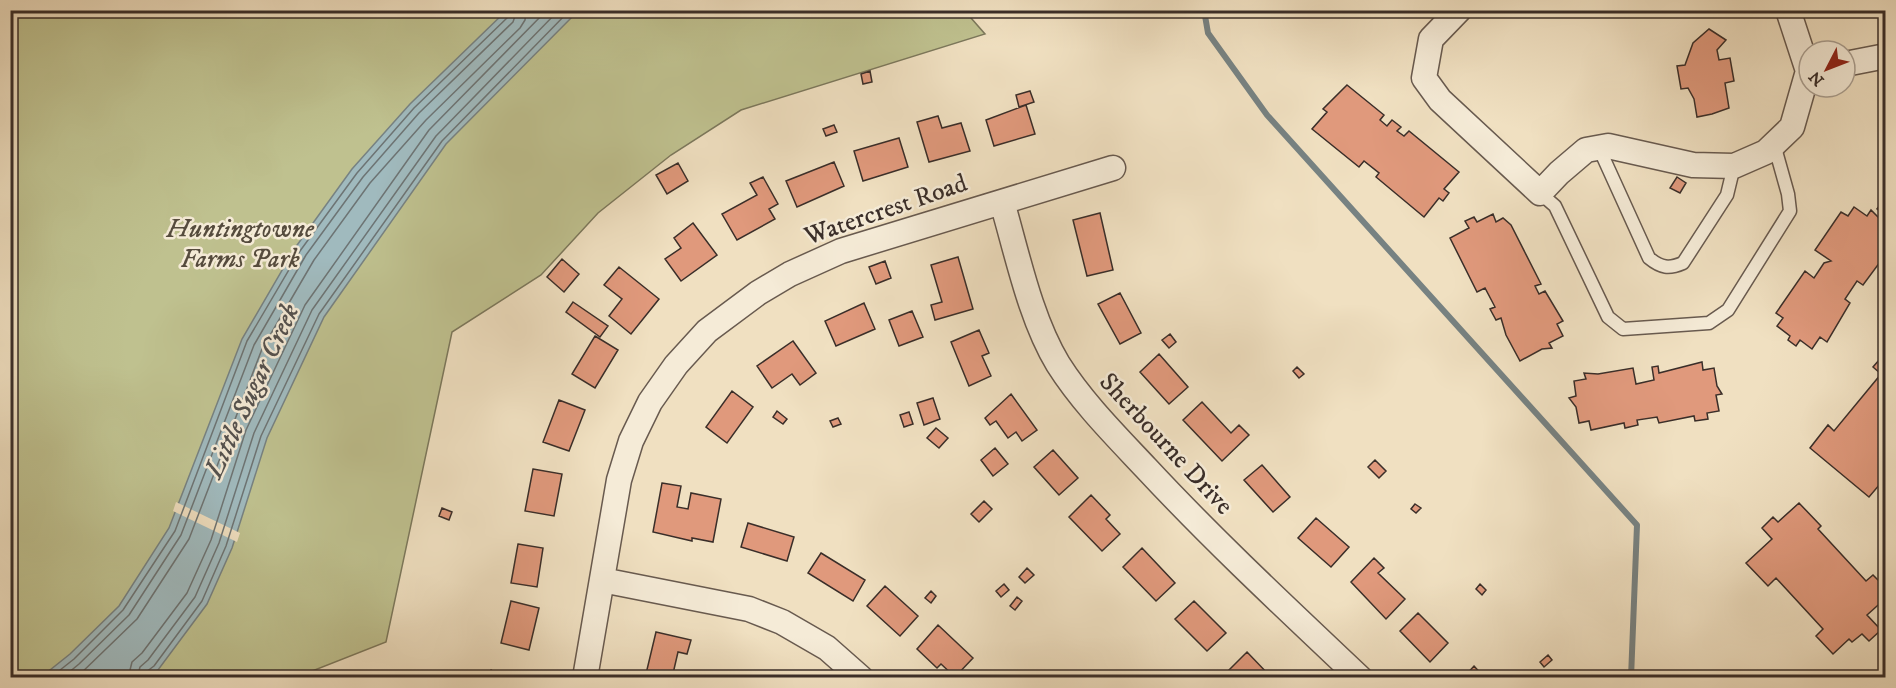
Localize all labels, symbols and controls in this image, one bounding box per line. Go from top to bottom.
north arrow [1797,39,1857,99]
text: N [1805,67,1828,90]
street label: Watercrest Road [799,167,972,254]
park label: Huntingtowne Farms Park [165,213,315,276]
water label: Little Sugar Creek [196,298,307,485]
street label: Sherbourne Drive [1092,366,1240,522]

